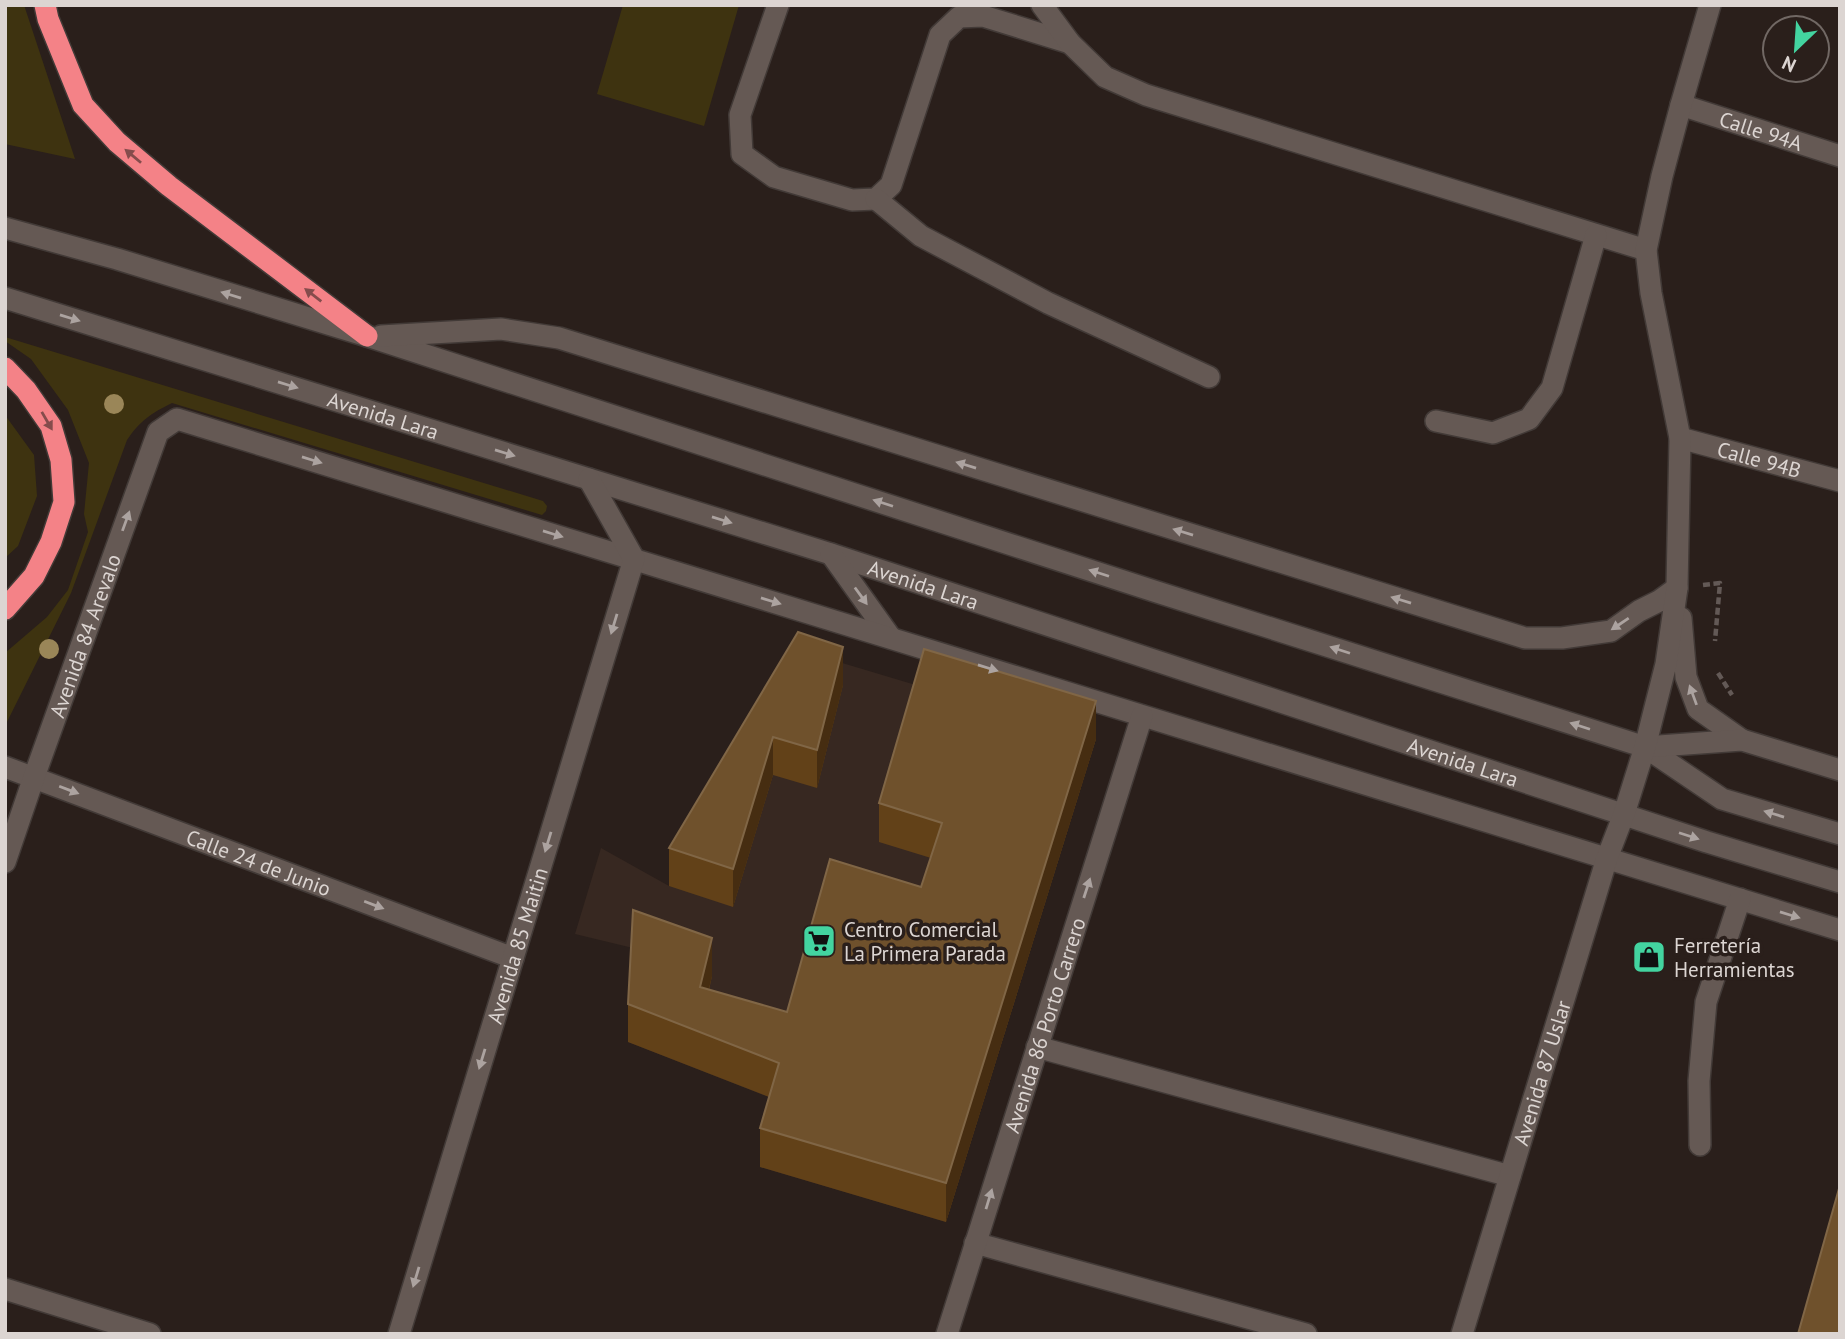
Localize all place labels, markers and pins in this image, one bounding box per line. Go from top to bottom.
place label: Centro Comercial La Primera Parada [844,916,1006,967]
supermarket icon: Centro Comercial La Primera Parada [800,922,838,960]
place label: Ferretería Herramientas [1674,932,1795,983]
shop icon: Ferretería Herramientas [1630,938,1668,976]

